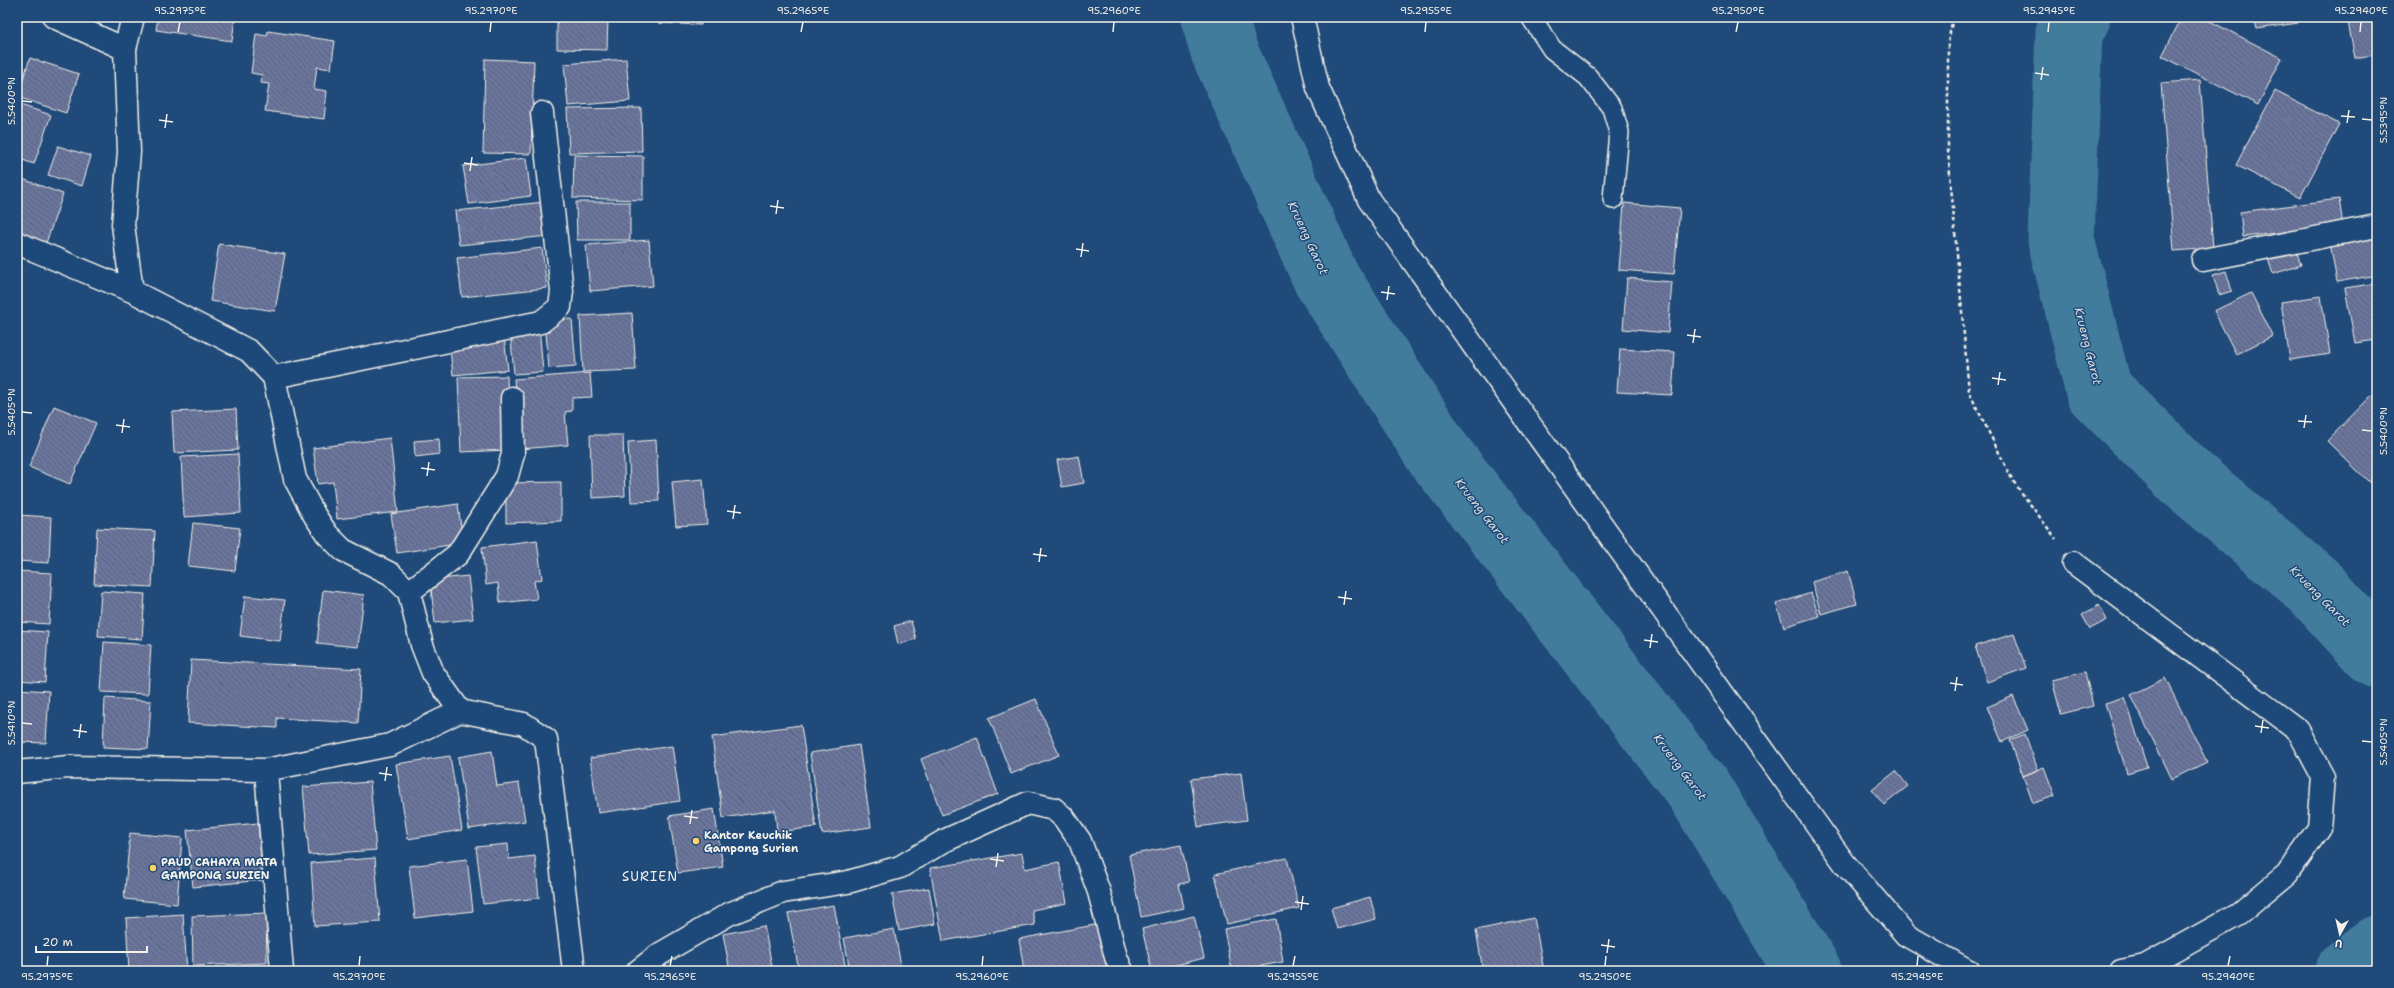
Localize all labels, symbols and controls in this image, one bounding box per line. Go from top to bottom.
text: 95.2975°E [154,4,206,17]
text: 95.2970°E [464,4,518,17]
text: 95.2965°E [777,4,829,17]
text: 95.2960°E [1087,4,1141,17]
text: 95.2955°E [1400,4,1452,17]
text: 95.2950°E [1712,4,1764,17]
text: 95.2945°E [2023,4,2075,17]
text: 95.2940°E [2334,4,2388,17]
text: 5.5400°N [5,77,18,125]
text: 5.5395°N [2377,97,2390,143]
water label: Krueng Garot [1284,199,1332,278]
water label: Krueng Garot [2071,306,2106,387]
text: 5.5405°N [5,388,18,436]
text: 5.5400°N [2377,407,2390,455]
water label: Krueng Garot [1451,475,1513,548]
water label: Krueng Garot [2286,562,2354,630]
text: 5.5410°N [5,701,18,745]
text: 5.5405°N [2377,718,2390,766]
water label: Krueng Garot [1650,730,1711,804]
place label: Kantor Keuchik Gampong Surien [704,828,799,856]
marker: Kantor Keuchik Gampong Surien [691,836,701,846]
place label: PAUD CAHAYA MATA GAMPONG SURIEN [161,855,278,883]
marker: PAUD CAHAYA MATA GAMPONG SURIEN [148,863,158,873]
district label: SURIEN [622,868,678,885]
north arrow [2320,914,2360,954]
scale bar [36,928,147,954]
text: 20 m [42,934,73,950]
text: U [2334,935,2343,951]
text: 95.2975°E [21,970,73,983]
text: 95.2970°E [332,970,386,983]
text: 95.2965°E [644,970,696,983]
text: 95.2960°E [955,970,1009,983]
text: 95.2955°E [1267,970,1319,983]
text: 95.2950°E [1579,970,1631,983]
text: 95.2945°E [1891,970,1943,983]
text: 95.2940°E [2201,970,2255,983]

